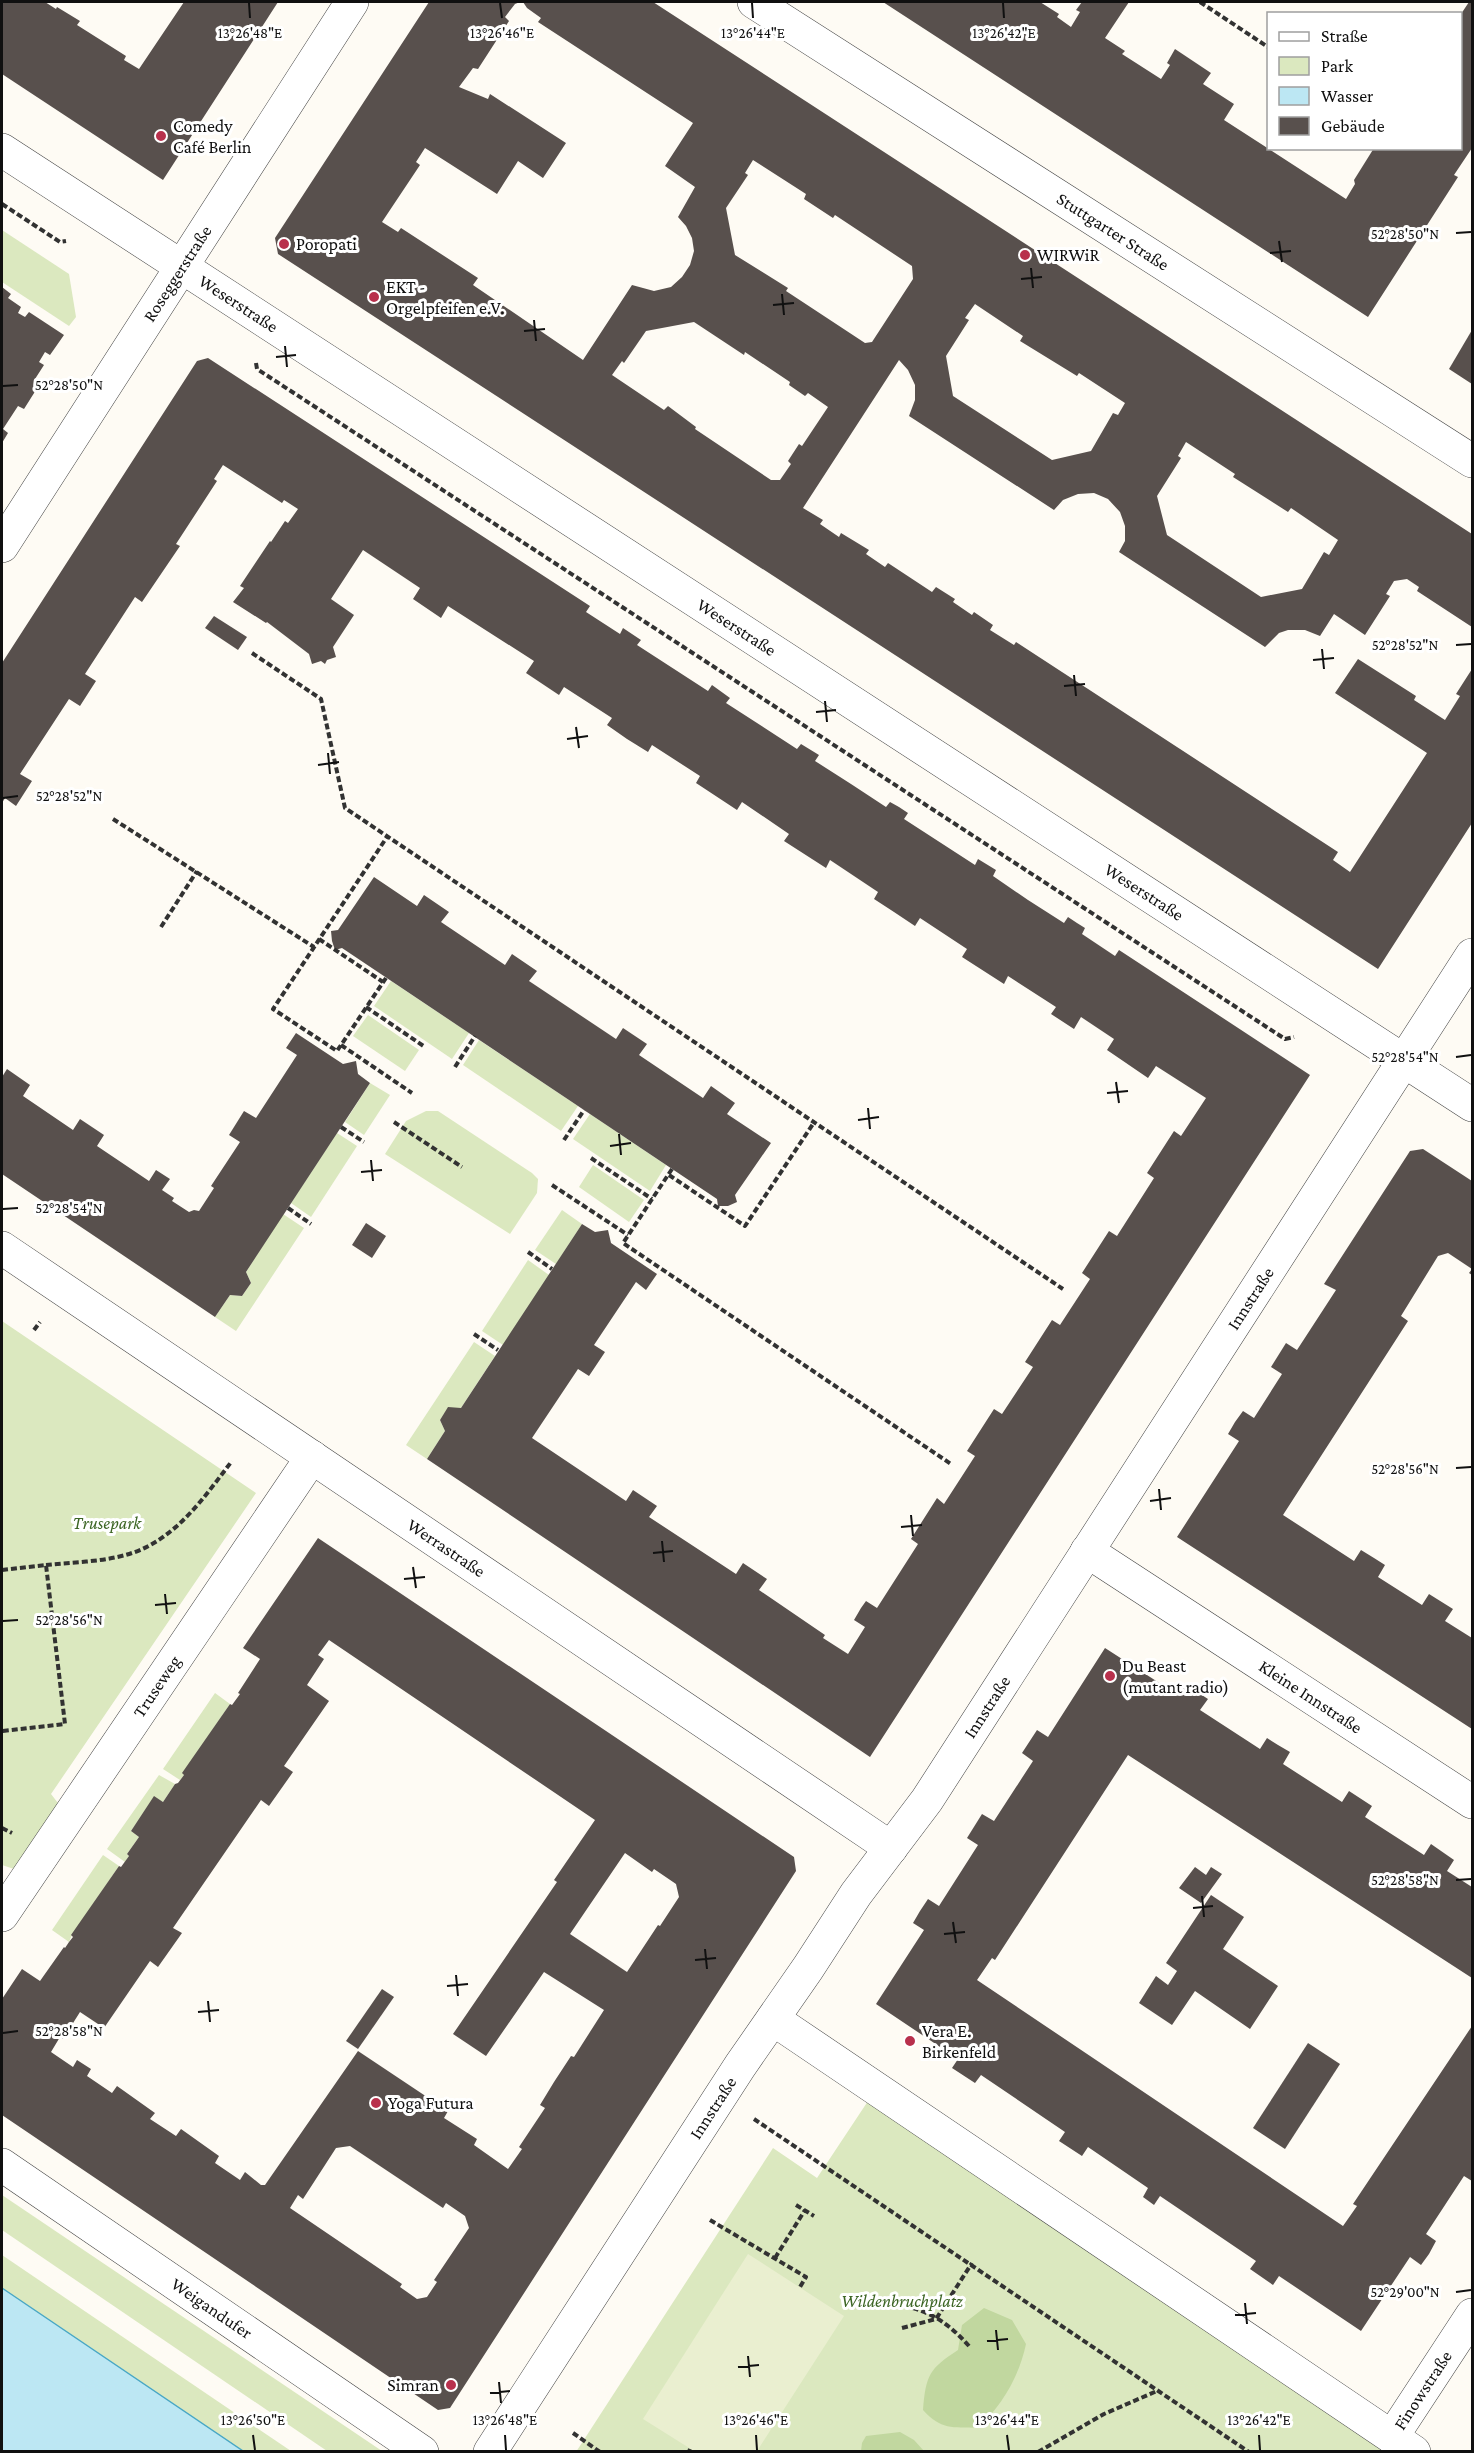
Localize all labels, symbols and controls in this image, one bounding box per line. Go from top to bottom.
legend [1267,12,1462,150]
text: 13°26'48"E [218,25,282,41]
text: 13°26'46"E [470,25,534,41]
text: 13°26'44"E [721,25,785,41]
text: 13°26'42"E [972,25,1036,41]
text: Straße [1321,26,1368,46]
text: Park [1321,56,1353,76]
text: Wasser [1321,86,1374,106]
place label: Comedy Café Berlin [173,116,252,157]
text: Gebäude [1321,116,1385,136]
marker: Comedy Café Berlin [154,129,168,143]
street label: Stuttgarter Straße [1053,188,1173,275]
street label: Roseggerstraße [139,222,216,325]
text: 52°28'50"N [1371,226,1439,242]
place label: Poropati [296,234,357,254]
marker: Poropati [277,237,291,251]
place label: WIRWiR [1037,245,1101,265]
marker: WIRWiR [1018,248,1032,262]
street label: Weserstraße [195,271,282,337]
place label: EKT - Orgelpfeifen e.V. [386,277,504,318]
marker: EKT - Orgelpfeifen e.V. [367,290,381,304]
text: 52°28'50"N [35,377,103,393]
street label: Weserstraße [693,594,780,660]
text: 52°28'52"N [1372,637,1438,653]
text: 52°28'52"N [36,788,102,804]
street label: Weserstraße [1101,859,1188,925]
text: 52°28'54"N [1371,1049,1439,1065]
text: 52°28'54"N [35,1200,103,1216]
street label: Innstraße [1223,1263,1278,1333]
text: 52°28'56"N [1371,1461,1439,1477]
park label: Trusepark [73,1513,142,1533]
street label: Werrastraße [403,1514,489,1581]
text: 52°28'56"N [35,1612,103,1628]
street label: Truseweg [129,1651,185,1721]
place label: Du Beast (mutant radio) [1122,1656,1229,1698]
street label: Kleine Innstraße [1255,1656,1366,1738]
marker: Du Beast (mutant radio) [1103,1669,1117,1683]
street label: Innstraße [960,1672,1015,1742]
text: 52°28'58"N [1371,1872,1439,1888]
place label: Vera E. Birkenfeld [922,2021,997,2062]
text: 52°28'58"N [35,2023,103,2039]
marker: Vera E. Birkenfeld [903,2034,917,2048]
street label: Innstraße [685,2073,740,2143]
place label: Yoga Futura [388,2093,474,2113]
marker: Yoga Futura [369,2096,383,2110]
street label: Weigandufer [167,2274,257,2343]
text: 52°29'00"N [1370,2284,1440,2300]
park label: Wildenbruchplatz [841,2291,963,2311]
street label: Finowstraße [1390,2347,1456,2434]
place label: Simran [387,2375,439,2395]
marker: Simran [444,2378,458,2392]
text: 13°26'50"E [221,2412,285,2428]
text: 13°26'48"E [473,2412,537,2428]
text: 13°26'46"E [724,2412,788,2428]
text: 13°26'44"E [975,2412,1039,2428]
text: 13°26'42"E [1227,2412,1291,2428]

